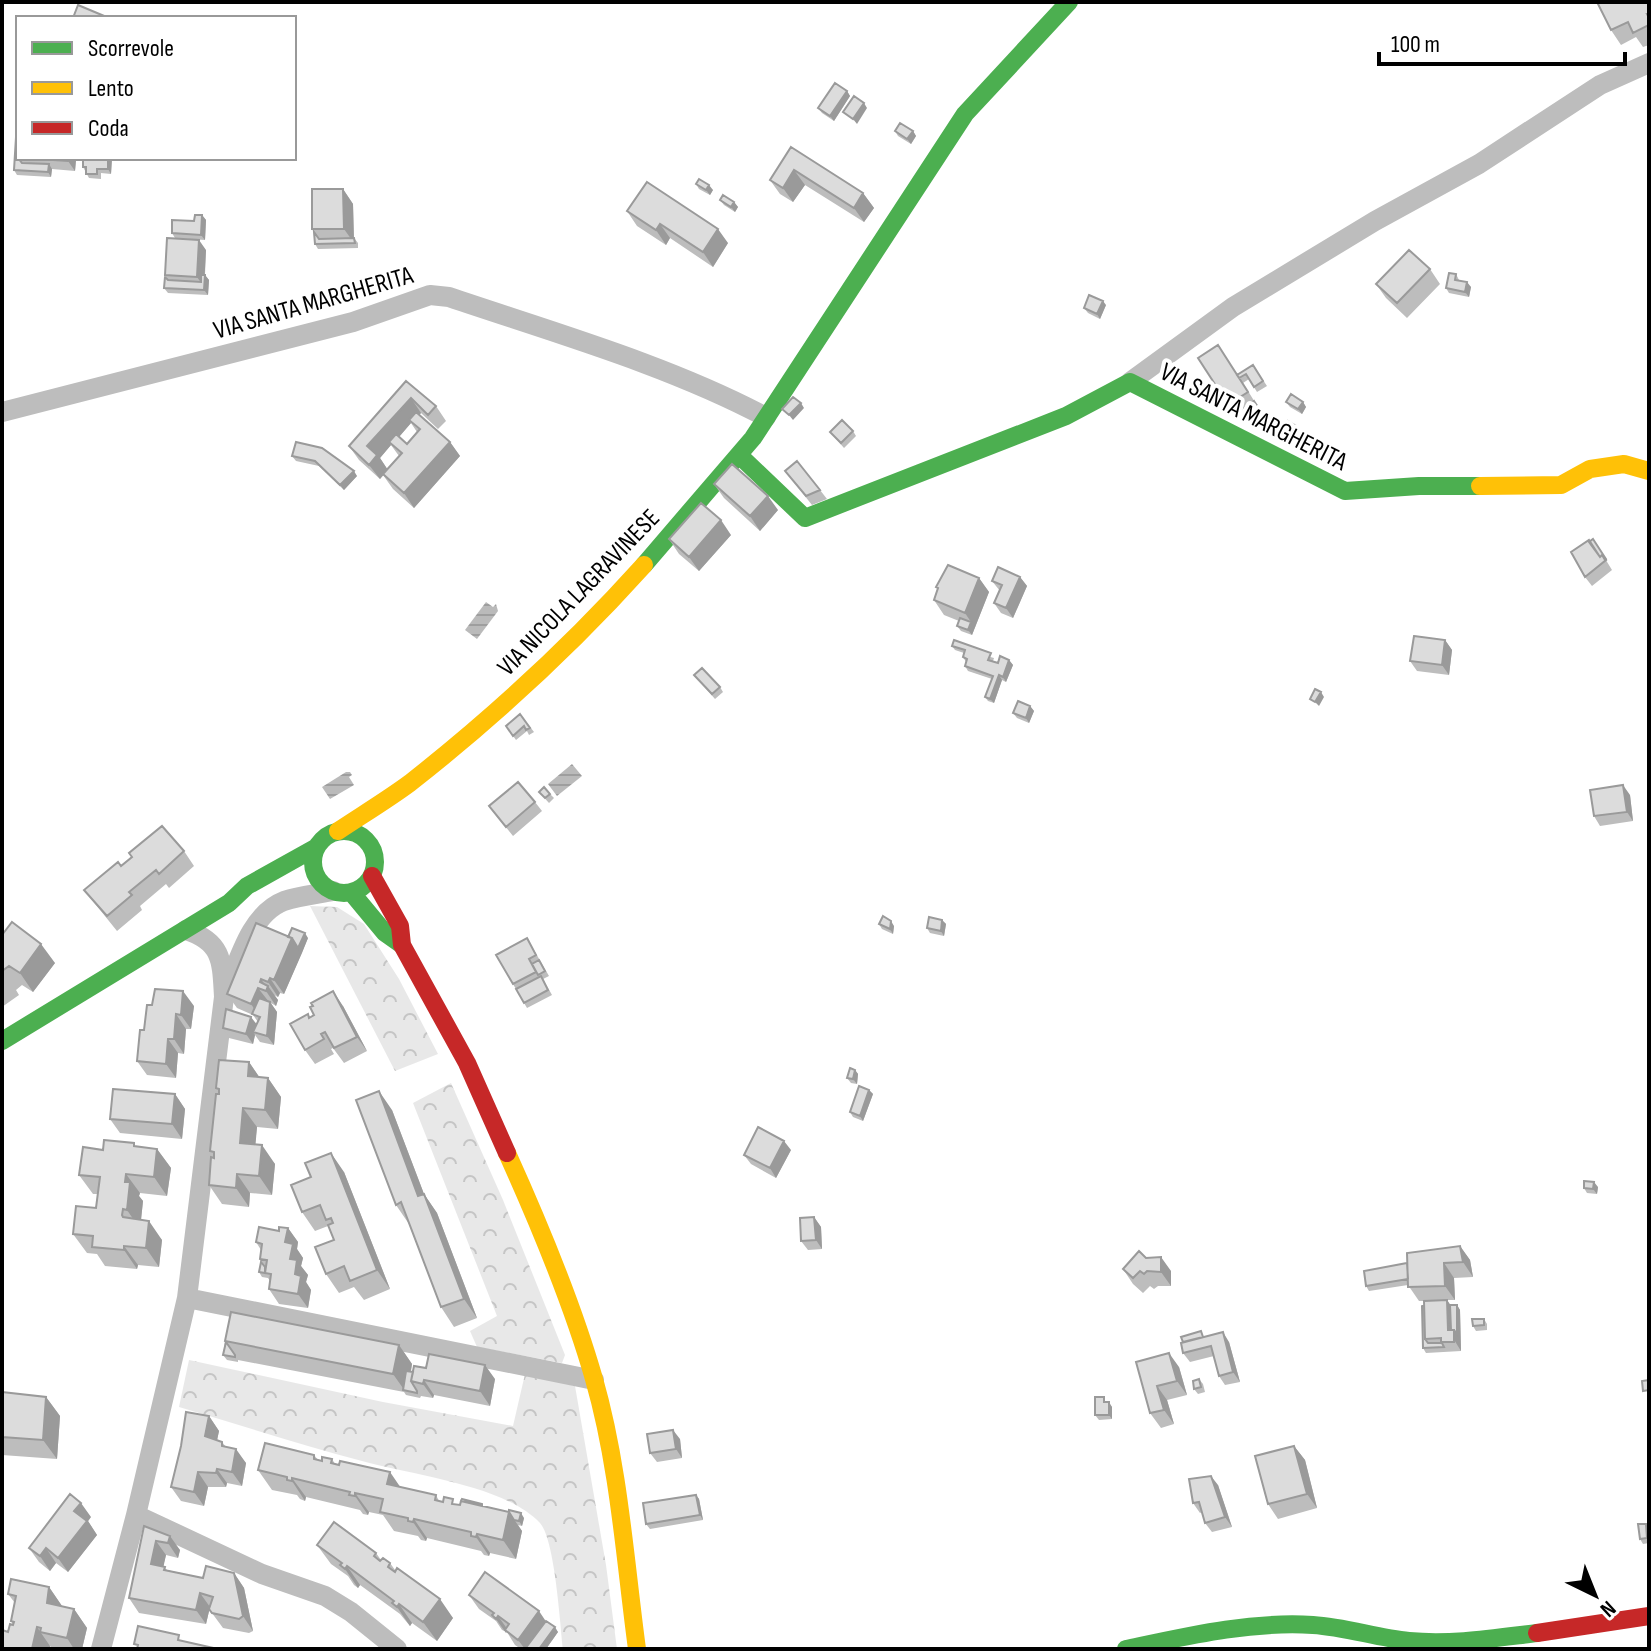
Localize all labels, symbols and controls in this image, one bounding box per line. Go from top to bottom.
legend [16,16,296,160]
scale bar [1379,16,1625,66]
text: 100 m [1391,30,1440,59]
text: Scorrevole [88,34,174,63]
text: Lento [88,74,134,103]
text: Coda [88,114,129,143]
street label: VIA SANTA MARGHERITA [210,260,417,347]
street label: VIA SANTA MARGHERITA [1155,357,1353,478]
street label: VIA NICOLA LAGRAVINESE [492,503,667,683]
north arrow [1555,1555,1635,1635]
text: N [1594,1595,1621,1622]

